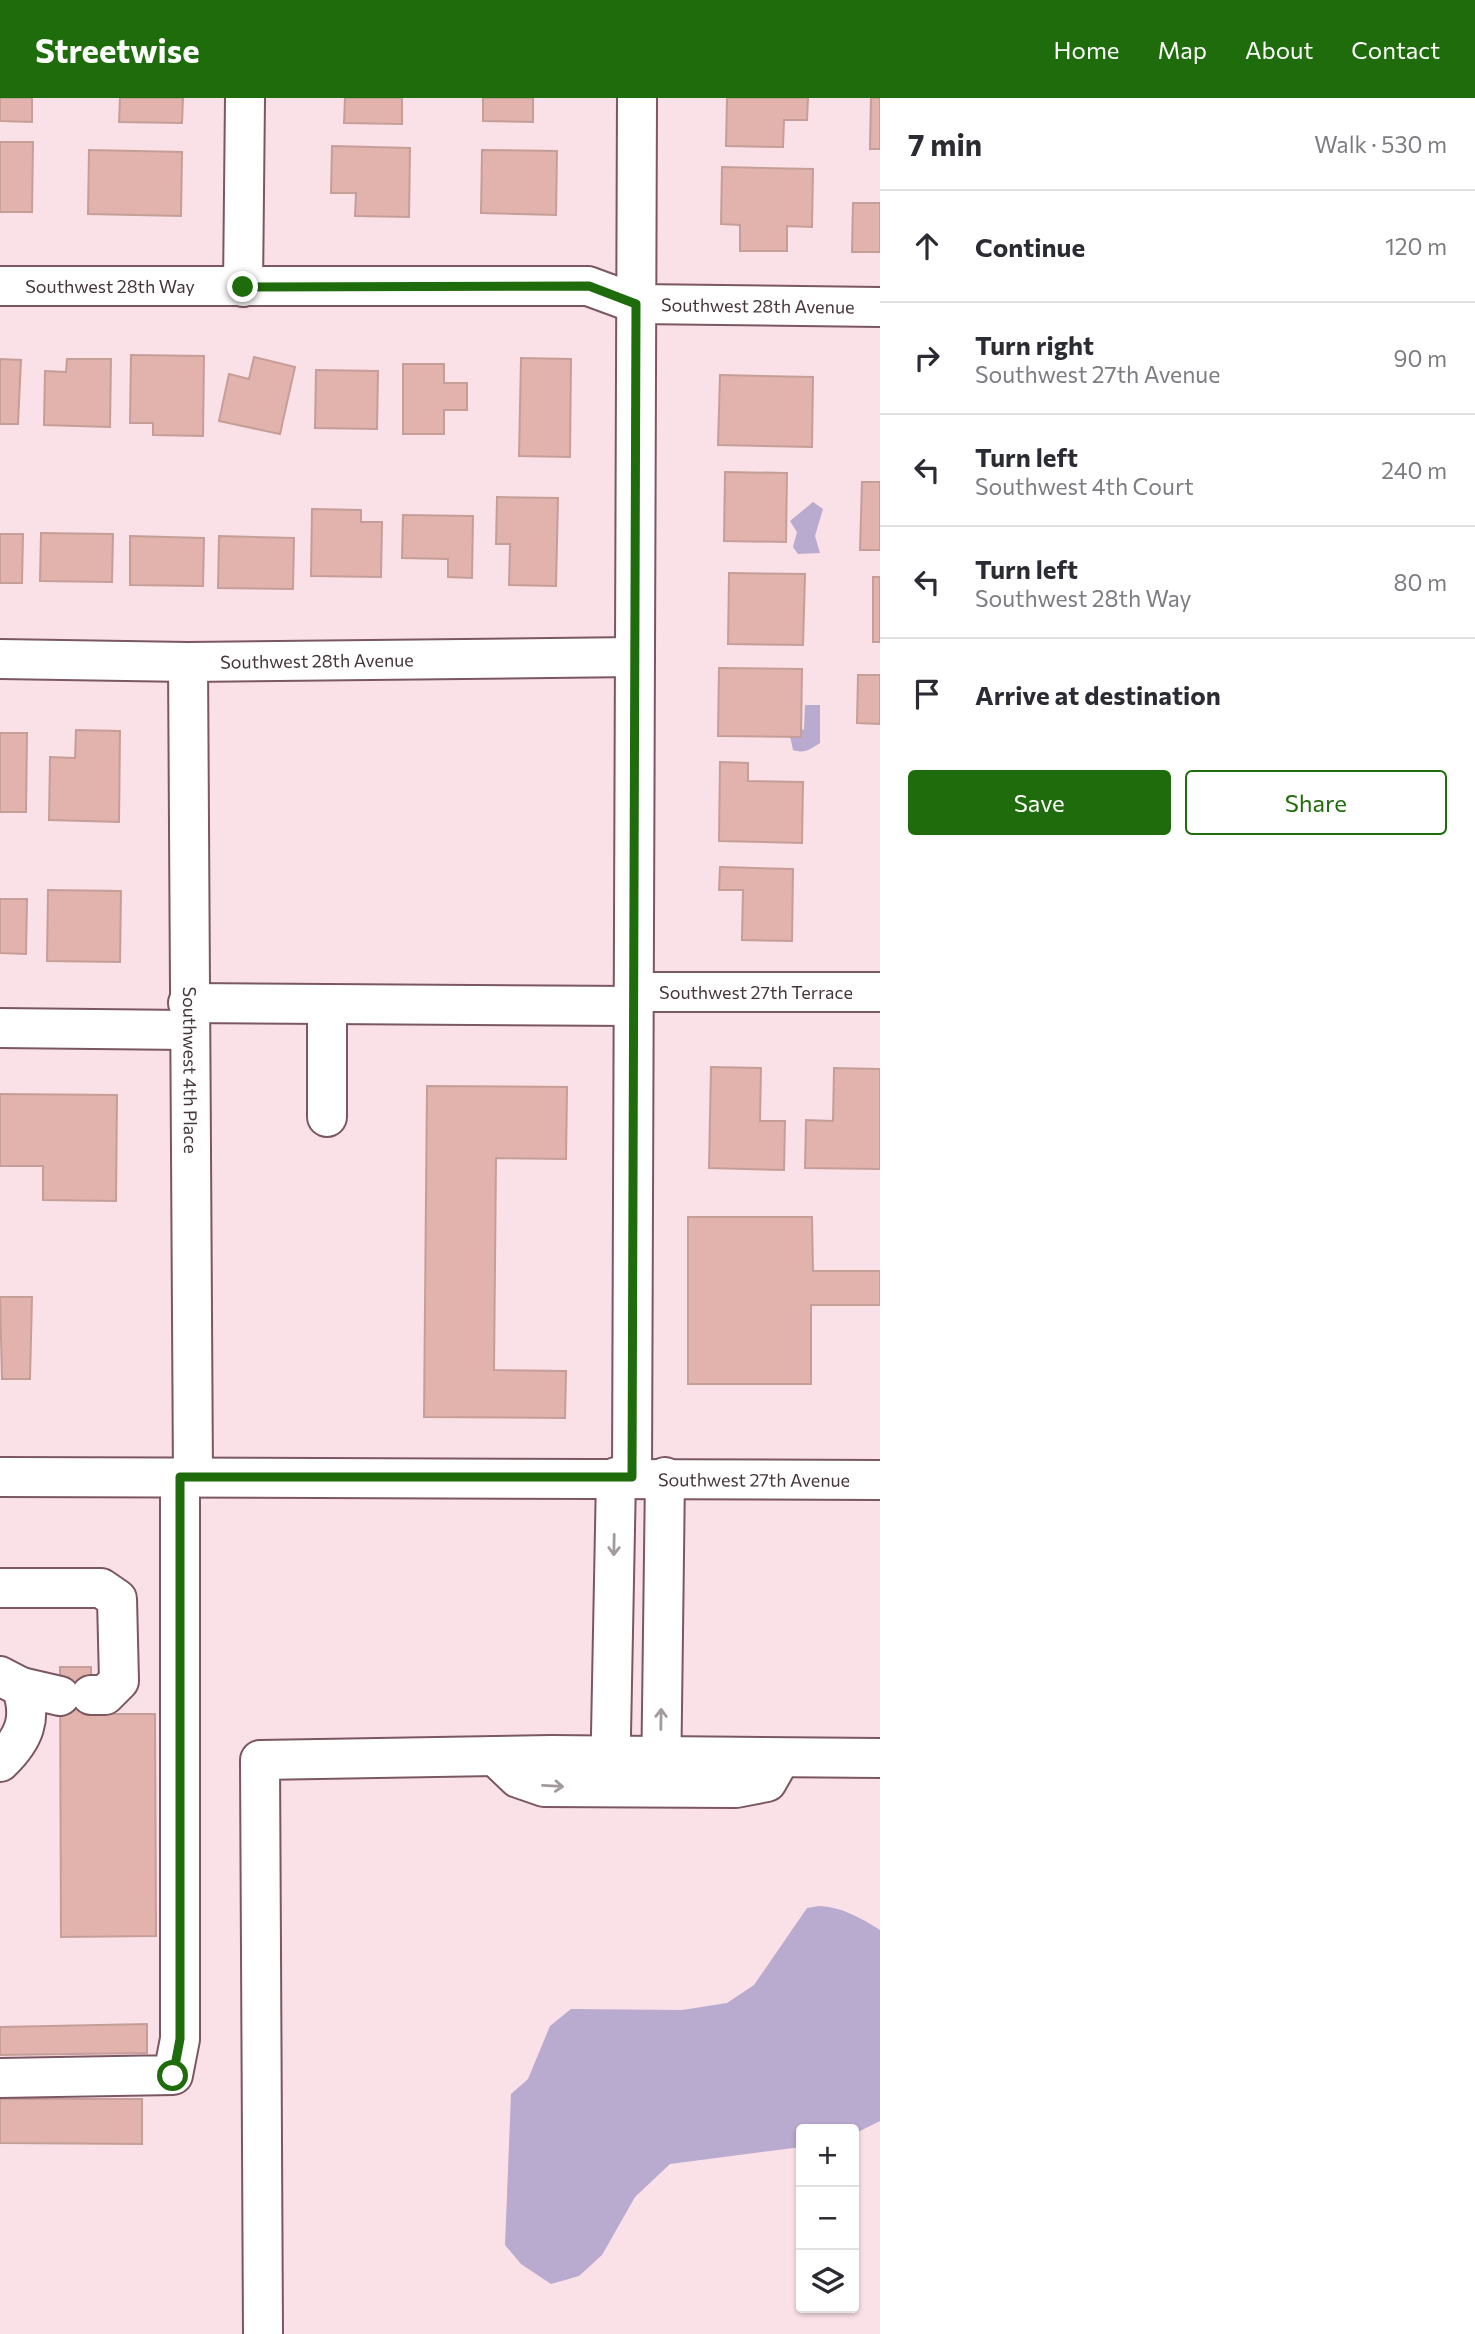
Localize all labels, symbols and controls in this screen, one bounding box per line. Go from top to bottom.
text: Streetwise [35,29,200,70]
text: Home [1054,35,1120,64]
text: Map [1158,35,1207,64]
text: About [1245,35,1313,64]
text: Contact [1351,35,1440,64]
text: 7 min [908,125,982,162]
text: Walk · 530 m [1314,130,1447,158]
icon: ahead [908,227,946,265]
text: Continue [975,231,1085,262]
text: 120 m [1385,232,1447,260]
route end [227,271,258,302]
street label: Southwest 28th Way [25,275,195,297]
street label: Southwest 28th Avenue [661,293,855,318]
text: Turn right [975,329,1094,360]
icon: right [908,339,946,377]
text: 90 m [1394,344,1447,372]
text: Southwest 27th Avenue [975,360,1220,388]
text: Turn left [975,441,1078,472]
icon: left [908,451,946,489]
text: 240 m [1381,456,1447,484]
text: Southwest 4th Court [975,472,1194,500]
text: Turn left [975,553,1078,584]
icon: left [908,563,946,601]
text: 80 m [1394,568,1447,596]
text: Southwest 28th Way [975,584,1191,612]
street label: Southwest 28th Avenue [220,648,414,673]
icon: arrive [908,675,946,713]
text: Arrive at destination [975,679,1221,710]
button: Save [908,770,1171,835]
button: Share [1185,770,1447,835]
street label: Southwest 27th Terrace [659,981,853,1003]
street label: Southwest 4th Place [179,986,202,1154]
street label: Southwest 27th Avenue [658,1468,850,1491]
one-way arrow [608,1533,621,1556]
one-way arrow [654,1708,668,1731]
one-way arrow [541,1780,564,1793]
route start [157,2060,188,2091]
map controls [796,2124,859,2313]
button: + [796,2124,859,2187]
button: − [796,2187,859,2250]
button: layers [796,2250,859,2313]

